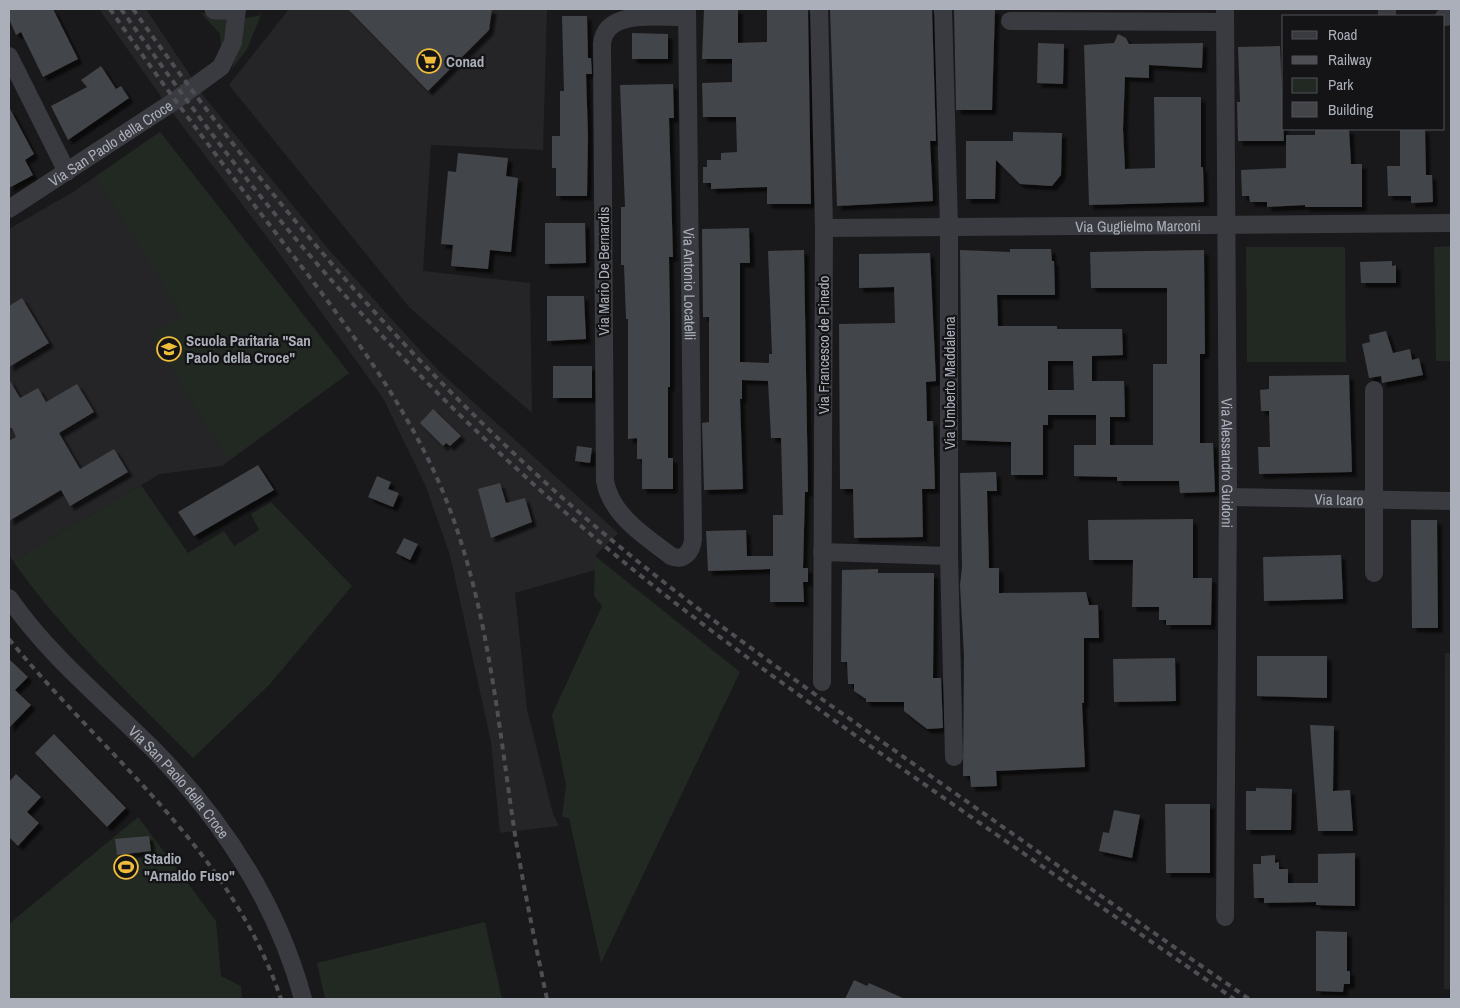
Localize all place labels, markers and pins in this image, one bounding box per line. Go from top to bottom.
supermarket icon: Conad [416,48,442,74]
place label: Conad [446,51,484,72]
place label: Scuola Paritaria "San Paolo della Croce" [186,330,311,368]
school or university icon: Scuola Paritaria "San Paolo della Croce" [156,336,182,362]
place label: Stadio "Arnaldo Fuso" [144,848,235,886]
sports icon: Stadio "Arnaldo Fuso" [113,854,139,880]

